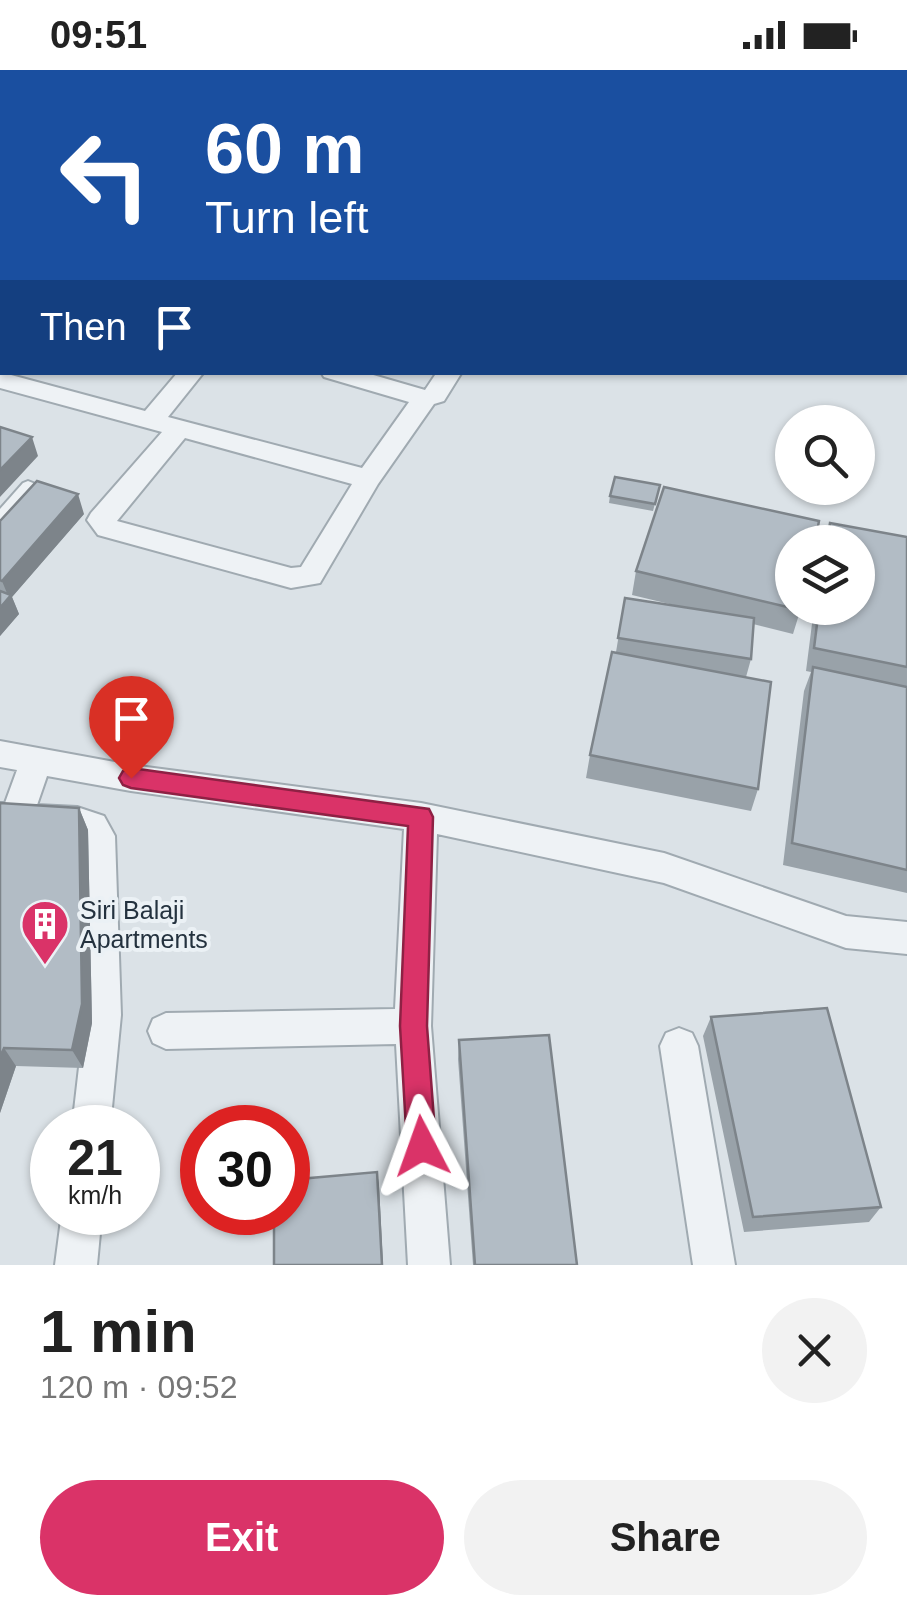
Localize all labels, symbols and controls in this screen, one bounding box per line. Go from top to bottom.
text: 09:51 [50,14,147,56]
icon: left [40,110,170,240]
text: 60 m [205,110,365,188]
text: Turn left [205,192,368,243]
icon: arrive [147,300,202,355]
text: Then [40,306,127,348]
map controls [775,405,875,625]
button: search [775,405,875,505]
button: layers [775,525,875,625]
pin [89,676,174,779]
icon: arrive [104,691,159,746]
place label: Siri Balaji Apartments [80,896,208,953]
building icon: Siri Balaji Apartments [19,898,71,966]
position arrow [370,1094,474,1198]
speed limit sign: 30 [180,1105,310,1235]
text: 21 [67,1130,123,1186]
text: km/h [68,1181,122,1209]
text: 1 min [40,1298,197,1365]
button: close [762,1298,867,1403]
text: 120 m · 09:52 [40,1369,237,1405]
button: Exit [40,1480,444,1595]
button: Share [464,1480,867,1595]

